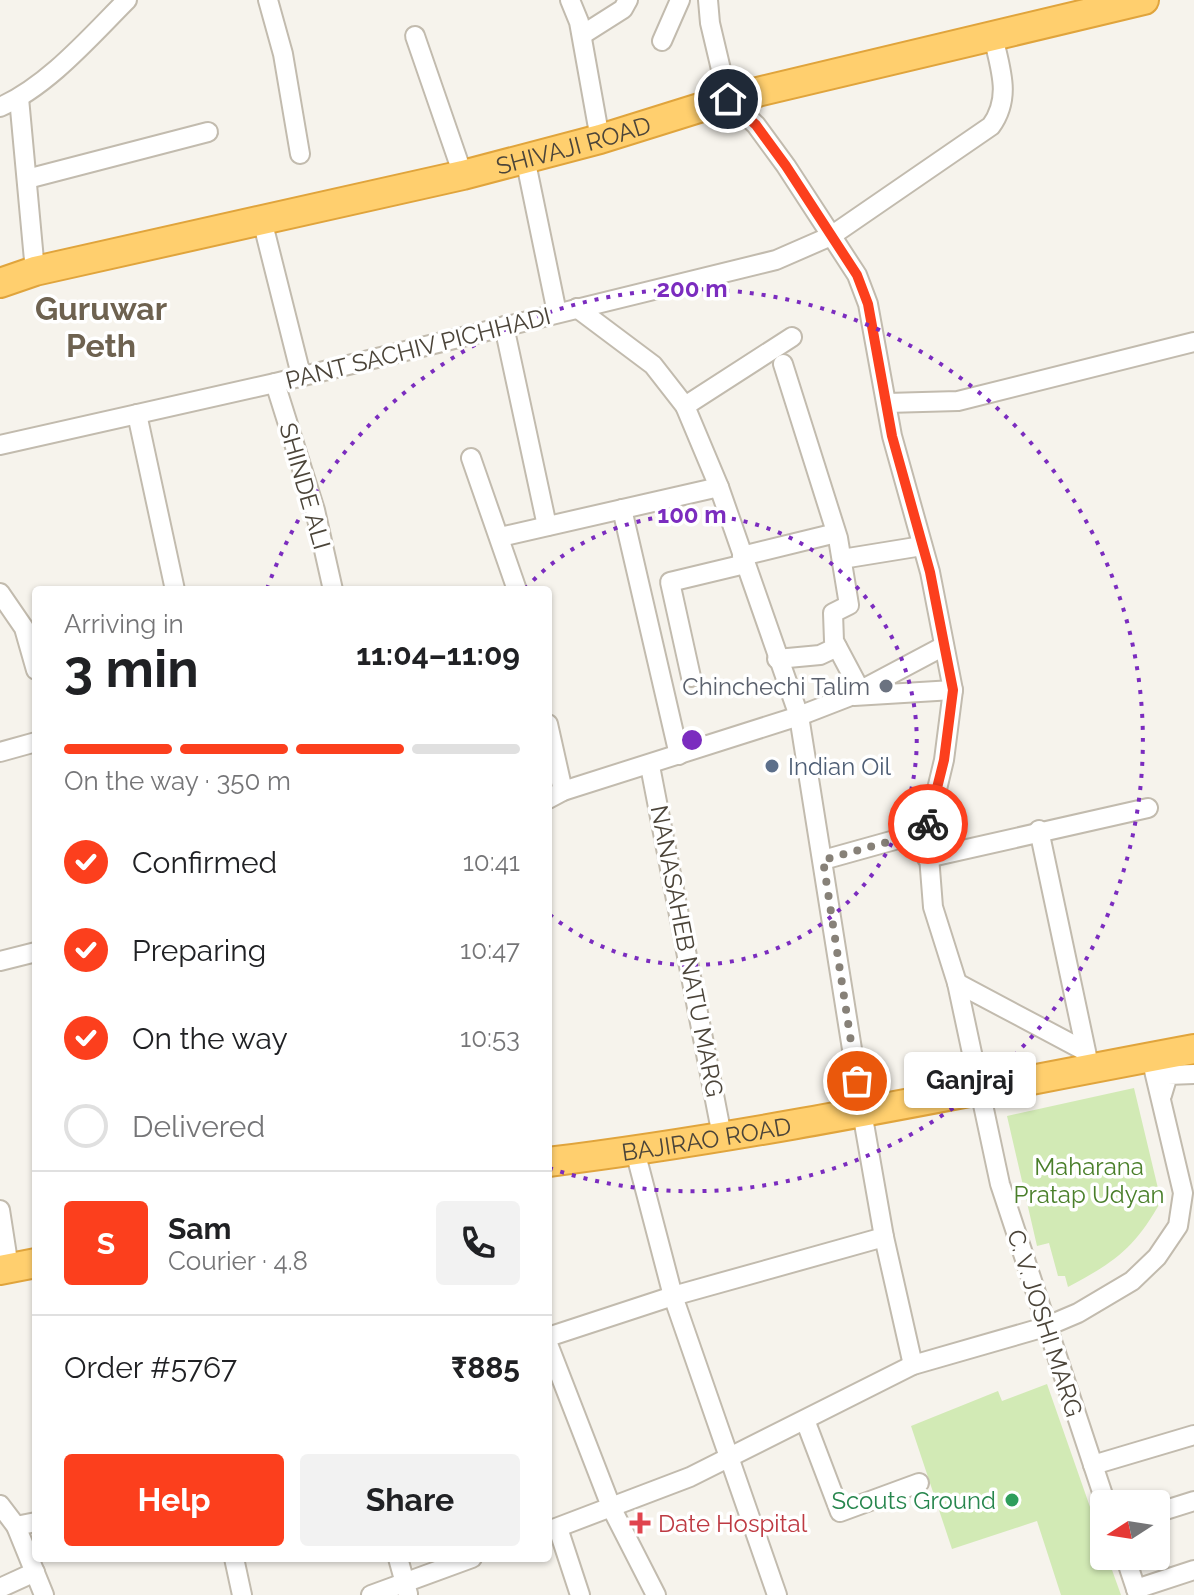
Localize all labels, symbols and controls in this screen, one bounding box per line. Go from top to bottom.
pin [694,65,762,133]
icon: home [706,77,750,121]
street label: SHIVAJI ROAD [493,110,654,180]
text: 200 m [656,274,728,303]
district label: Guruwar Peth [35,290,167,364]
street label: PANT SACHIV PICHHADI [282,301,554,395]
street label: SHINDE ALI [273,419,337,553]
text: 100 m [657,500,727,529]
text: Arriving in [64,609,184,639]
text: 11:04–11:09 [356,637,520,672]
text: 3 min [64,638,199,699]
place label: Chinchechi Talim [682,672,870,701]
marker: Chinchechi Talim [877,677,895,695]
centre of rings [678,726,706,754]
place label: Indian Oil [788,752,892,781]
marker: Indian Oil [763,757,781,775]
text: On the way · 350 m [64,766,291,796]
courier [888,784,968,864]
icon: bike [906,802,950,846]
street label: NANASAHEB NATU MARG [644,803,730,1099]
icon: check [64,840,108,884]
text: Confirmed [132,845,277,880]
text: 10:41 [463,847,520,877]
icon: check [64,928,108,972]
text: Preparing [132,933,266,968]
text: 10:47 [460,935,520,965]
icon: check [64,1016,108,1060]
text: On the way [132,1021,288,1056]
text: 10:53 [460,1023,520,1053]
pin [823,1047,891,1115]
callout: Ganjraj [905,1053,1037,1109]
icon: bag [835,1059,879,1103]
text: Ganjraj [926,1065,1014,1095]
text: Delivered [132,1109,265,1144]
street label: BAJIRAO ROAD [620,1111,793,1166]
park label: Maharana Pratap Udyan [1014,1152,1164,1209]
button: phone [436,1201,520,1285]
text: Sam [168,1211,231,1246]
text: S [97,1226,115,1261]
street label: C. V. JOSHI MARG [1001,1226,1089,1420]
text: Courier · 4.8 [168,1246,308,1276]
text: Order #5767 [64,1350,237,1385]
text: ₹885 [451,1350,520,1385]
button: Help [64,1454,284,1546]
button: Share [300,1454,520,1546]
place label: Scouts Ground [831,1486,996,1515]
north arrow [1090,1490,1170,1570]
map controls [1090,1490,1170,1570]
marker: Scouts Ground [1003,1491,1021,1509]
place label: Date Hospital [658,1509,808,1538]
marker: Date Hospital [629,1512,651,1534]

